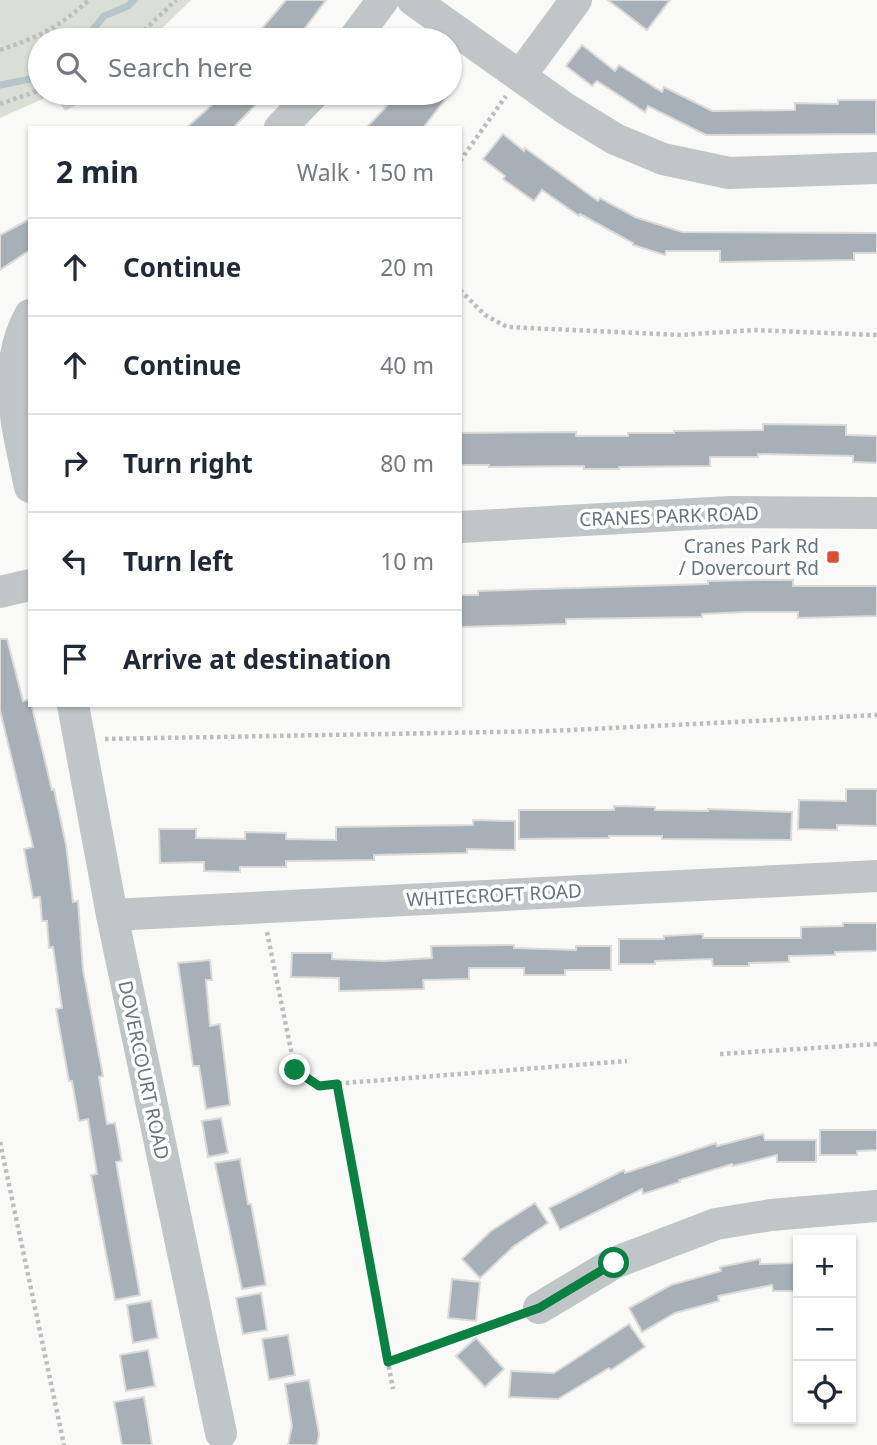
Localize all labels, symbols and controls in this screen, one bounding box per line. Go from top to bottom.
search box [28,28,462,105]
icon: search [52,48,90,86]
text: Search here [108,49,253,85]
text: 2 min [56,151,139,192]
text: Walk · 150 m [297,156,434,188]
icon: ahead [56,248,94,286]
text: Continue [123,249,241,285]
text: 20 m [380,251,434,283]
icon: ahead [56,346,94,384]
text: Continue [123,347,241,383]
text: 40 m [380,349,434,381]
icon: right [56,444,94,482]
text: Turn right [123,445,253,481]
text: 80 m [380,447,434,479]
street label: CRANES PARK ROAD [579,500,759,532]
place label: Cranes Park Rd / Dovercourt Rd [679,533,819,581]
icon: left [56,542,94,580]
text: Turn left [123,543,234,579]
text: 10 m [380,545,434,577]
marker: Cranes Park Rd / Dovercourt Rd [825,549,841,565]
icon: arrive [56,640,94,678]
text: Arrive at destination [123,641,392,677]
street label: WHITECROFT ROAD [406,877,582,913]
street label: DOVERCOURT ROAD [112,978,176,1162]
route end [279,1054,310,1085]
map controls [793,1235,856,1424]
button: + [793,1235,856,1298]
route start [598,1247,629,1278]
button: − [793,1298,856,1361]
button: locate [793,1361,856,1424]

